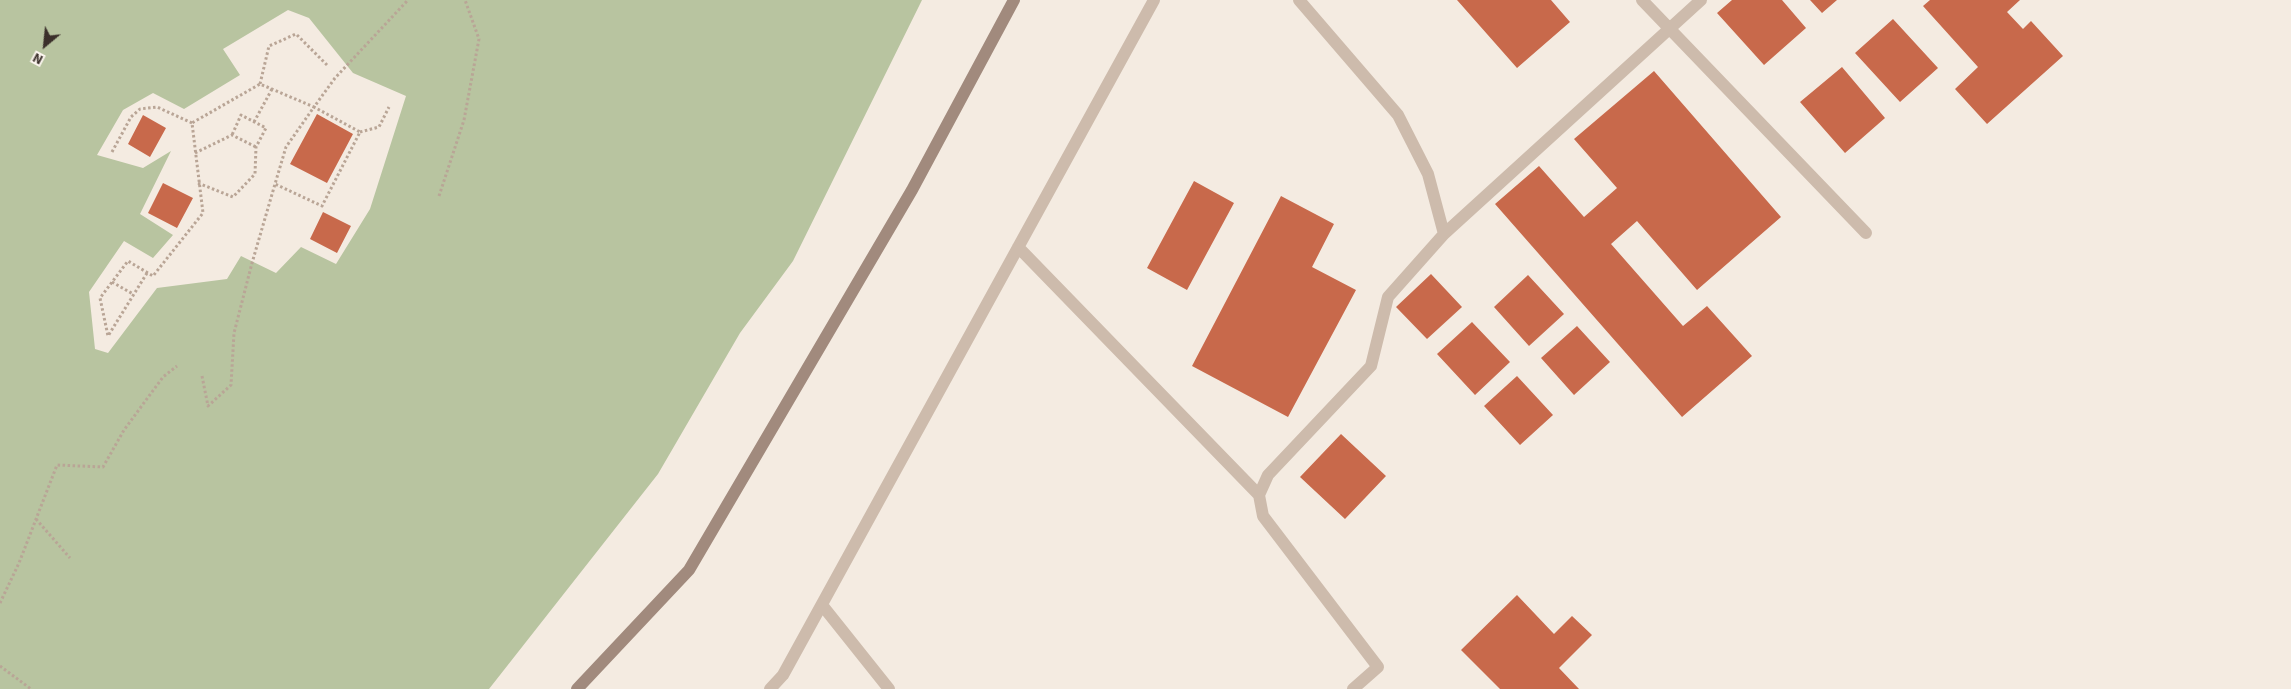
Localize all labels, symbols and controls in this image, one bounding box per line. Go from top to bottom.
north arrow [20,20,70,70]
text: N [29,47,47,69]

